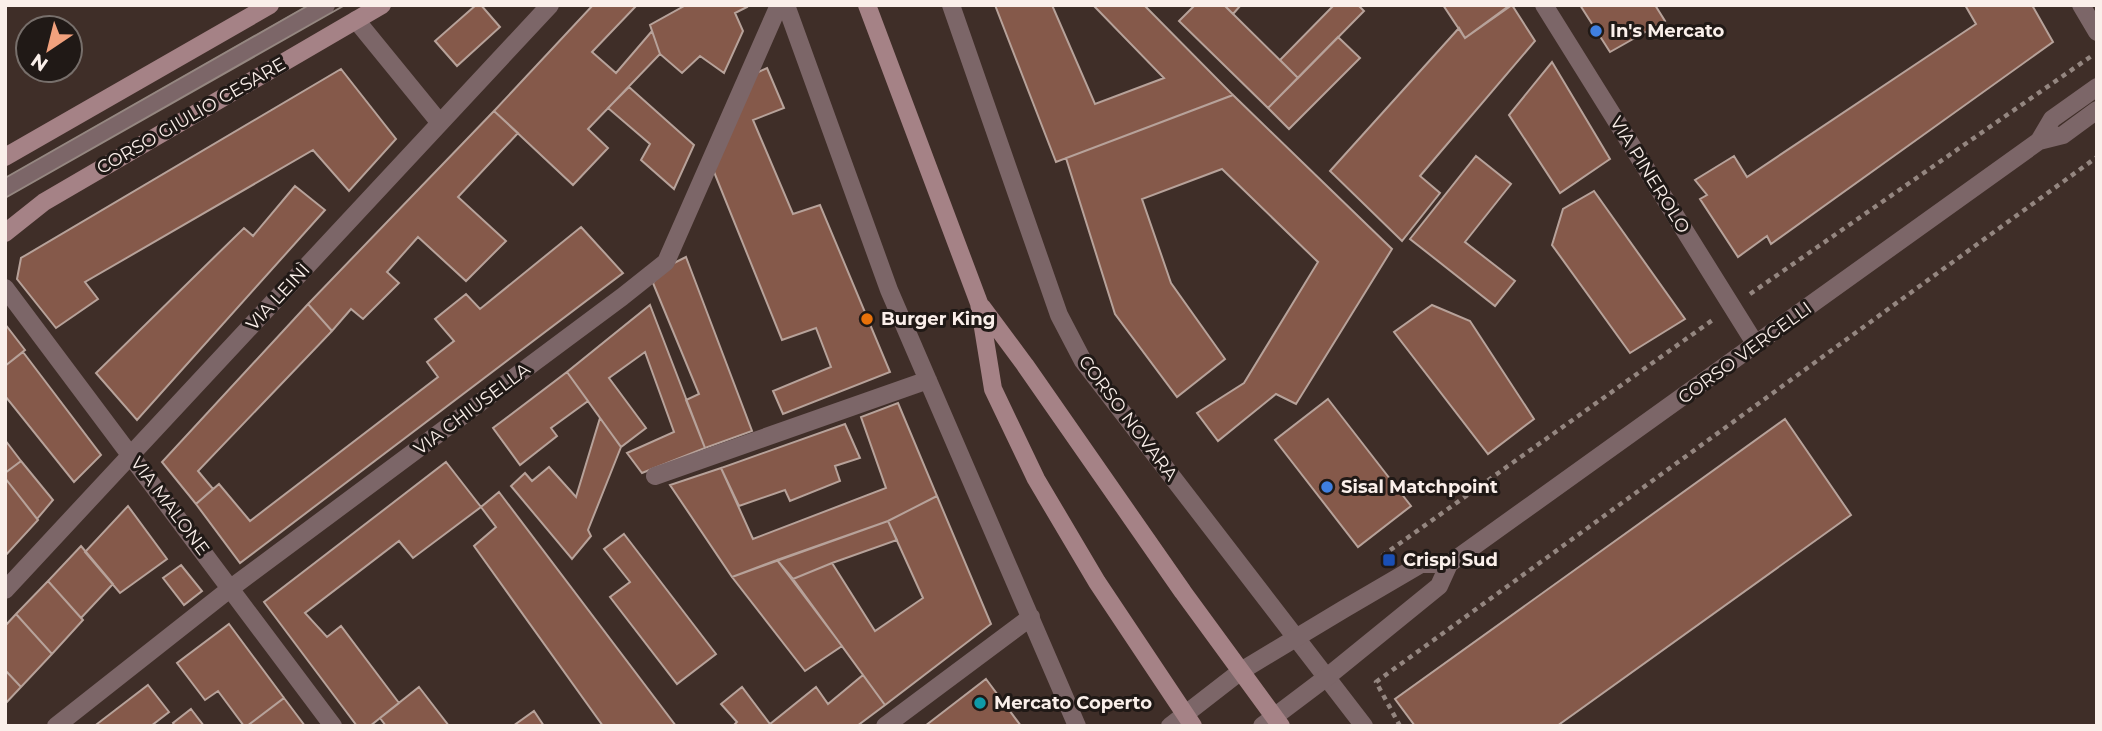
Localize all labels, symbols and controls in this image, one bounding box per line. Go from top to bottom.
north arrow [14,14,84,84]
place label: In's Mercato [1610,20,1725,42]
marker: In's Mercato [1588,23,1604,39]
text: N [27,49,52,76]
street label: CORSO GIULIO CESARE [93,53,289,179]
street label: VIA PINEROLO [1605,112,1695,238]
street label: VIA LEINÌ [241,259,315,335]
street label: CORSO VERCELLI [1674,297,1816,409]
place label: Burger King [881,308,995,330]
marker: Burger King [859,311,875,327]
street label: CORSO NOVARA [1074,351,1182,485]
street label: VIA CHIUSELLA [410,358,534,460]
street label: VIA MALONE [126,452,214,560]
place label: Sisal Matchpoint [1341,476,1498,498]
marker: Sisal Matchpoint [1319,479,1335,495]
place label: Crispi Sud [1403,549,1498,571]
marker: Crispi Sud [1381,552,1397,568]
place label: Mercato Coperto [994,692,1152,714]
marker: Mercato Coperto [972,695,988,711]

